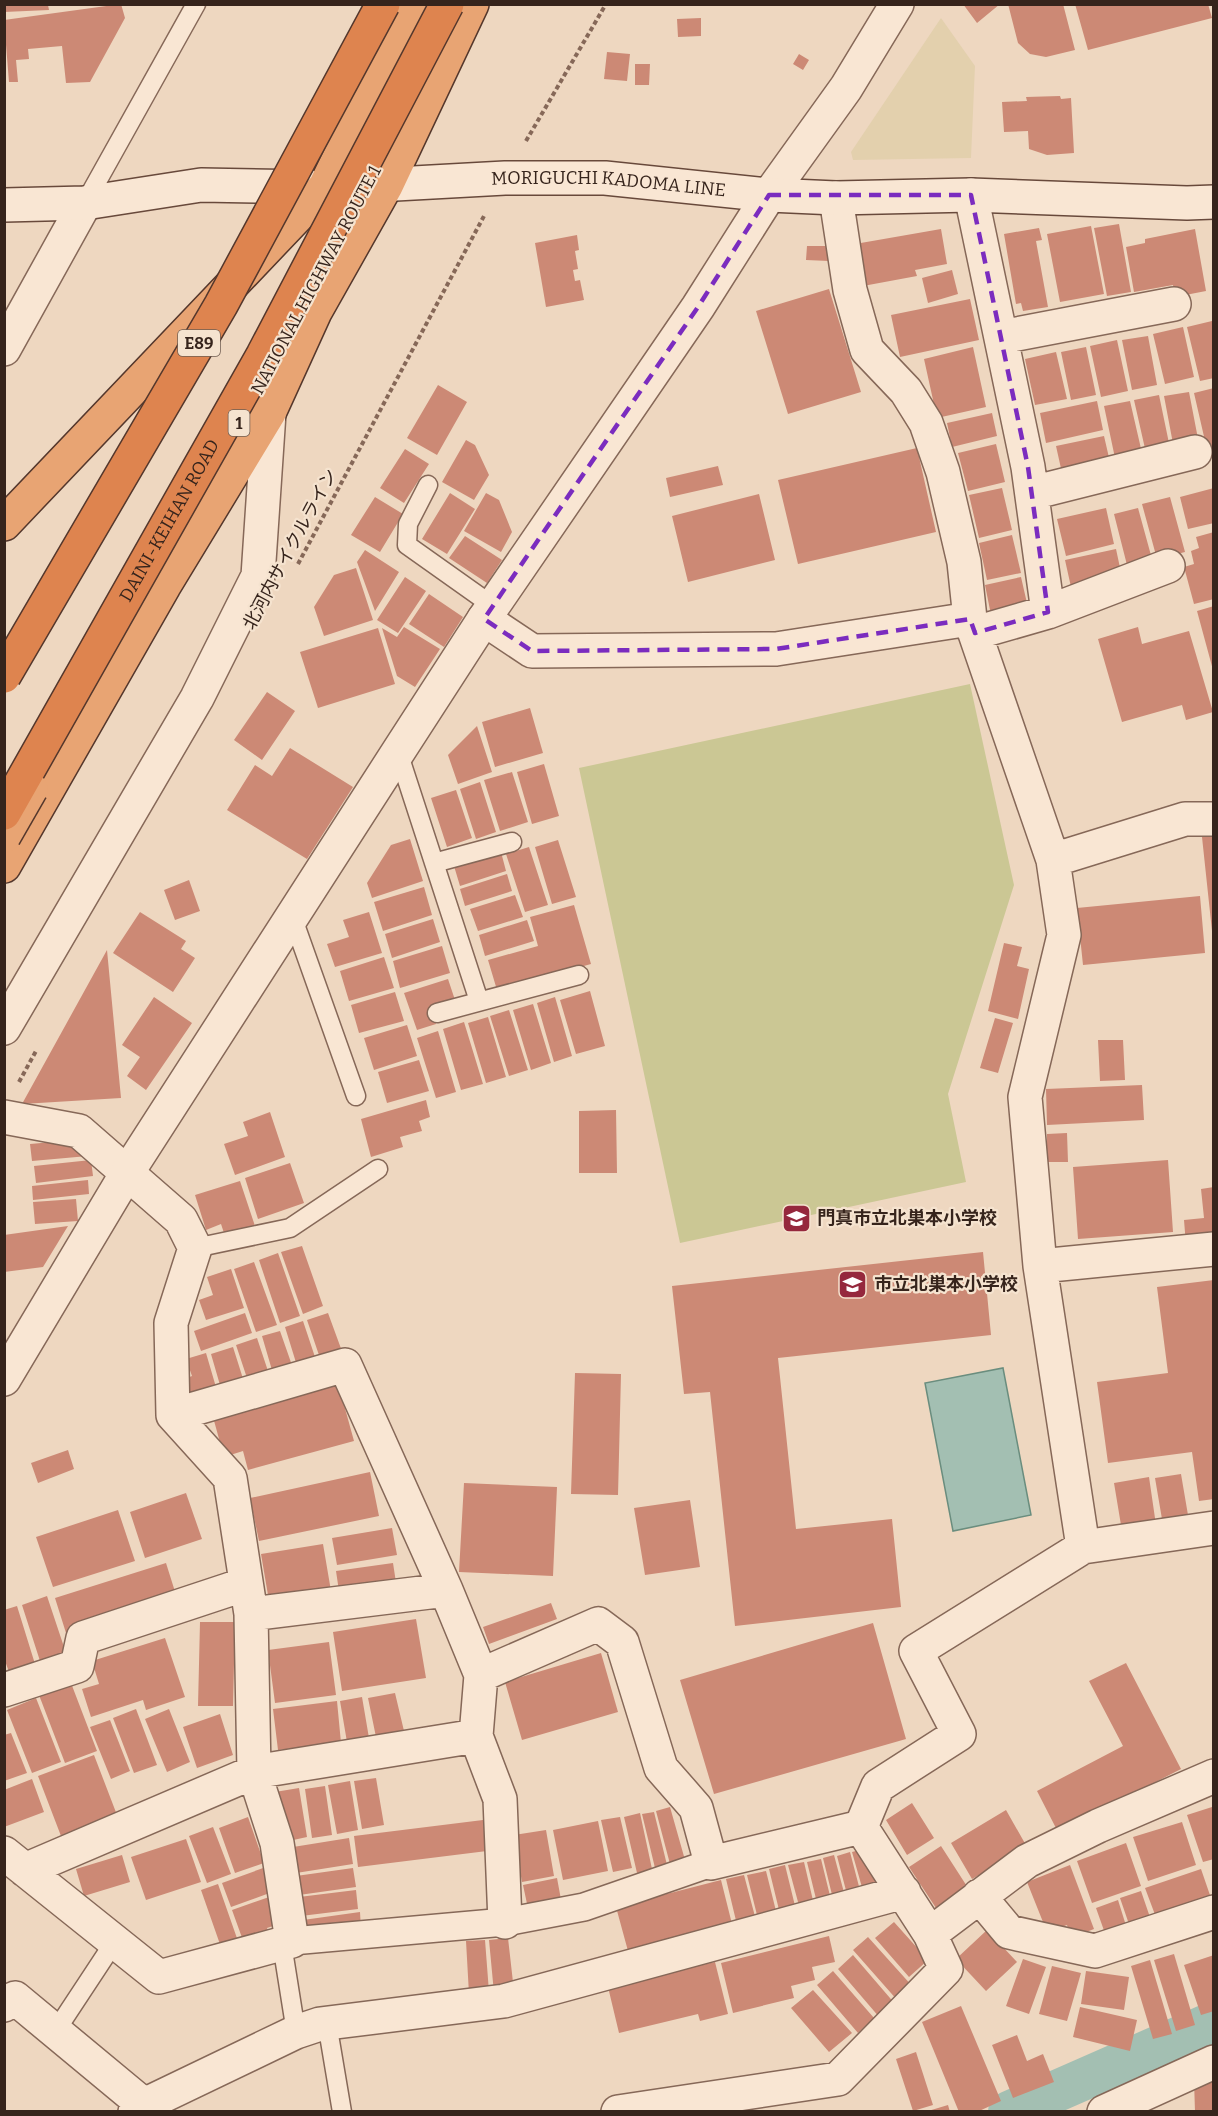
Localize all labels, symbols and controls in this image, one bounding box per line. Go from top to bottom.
street label: NATIONAL HIGHWAY ROUTE 1 [246,161,386,398]
street label: MORIGUCHI KADOMA LINE [491,167,727,201]
road number: E89 [178,330,220,356]
road number: 1 [228,410,250,436]
street label: DAINI-KEIHAN ROAD [115,435,224,606]
street label: 北河内サイクルライン [238,465,342,633]
school or university icon: 門真市立北巣本小学校 [780,1202,812,1234]
place label: 門真市立北巣本小学校 [817,1207,997,1229]
school or university icon: 市立北巣本小学校 [837,1268,869,1300]
place label: 市立北巣本小学校 [874,1273,1018,1295]

